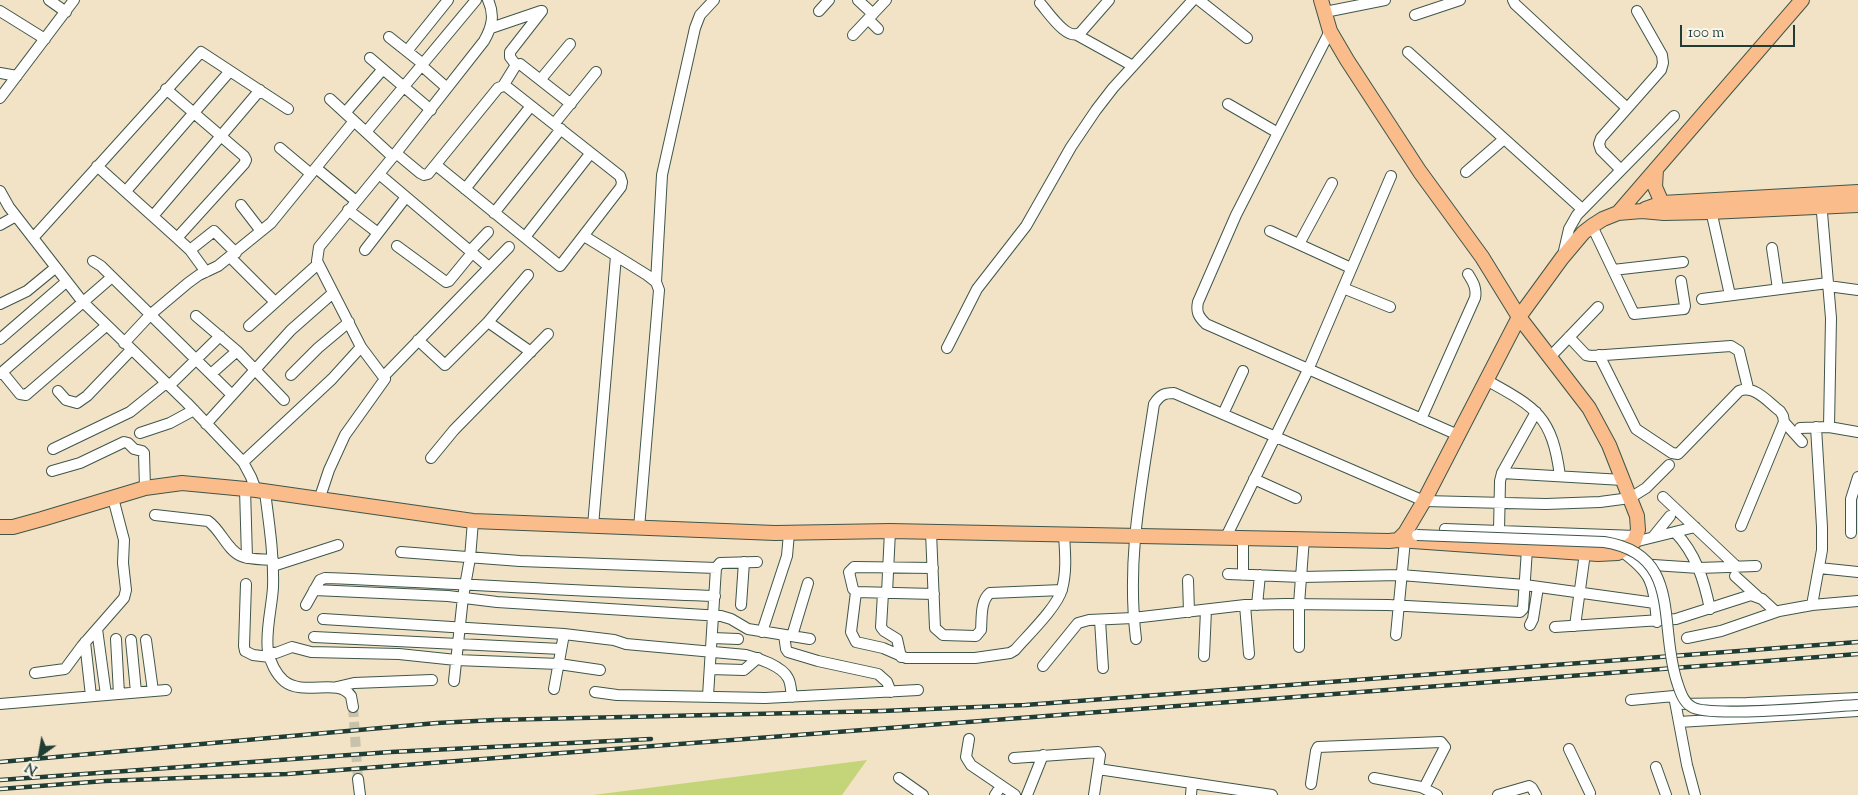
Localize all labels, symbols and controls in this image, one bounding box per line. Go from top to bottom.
scale bar [1683,15,1798,47]
text: 100 m [1688,23,1724,44]
north arrow [15,730,65,780]
text: N [22,756,42,779]

